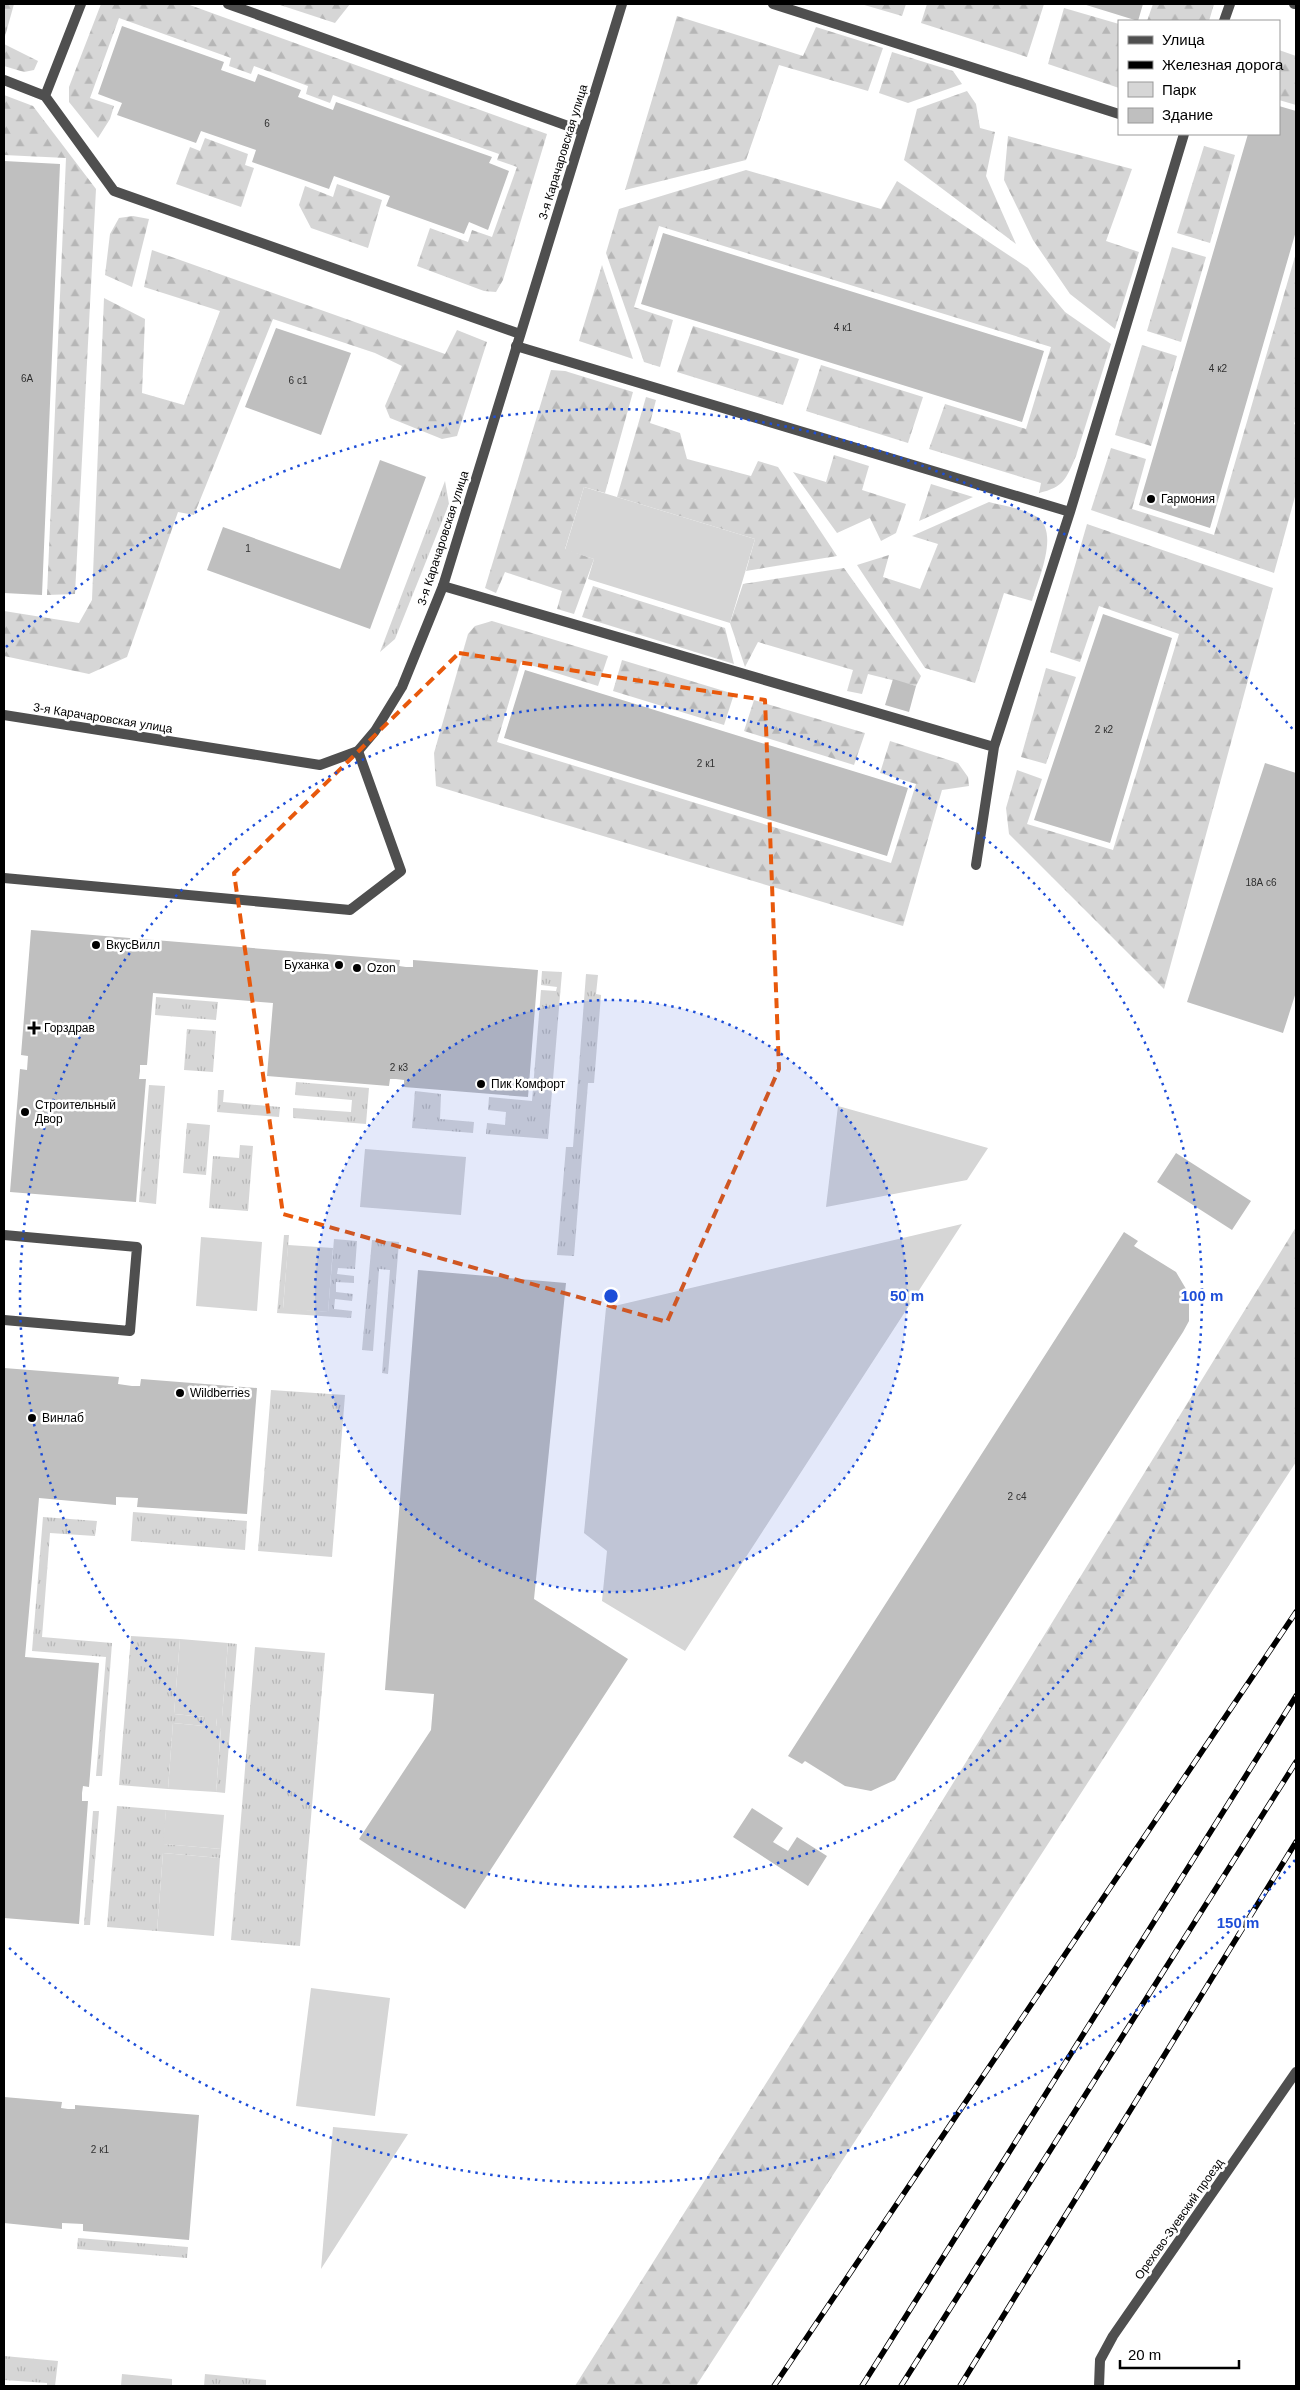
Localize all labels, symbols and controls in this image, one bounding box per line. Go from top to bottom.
legend [1118,20,1280,135]
text: Улица [1162,31,1205,48]
text: Железная дорога [1162,56,1284,73]
text: Парк [1162,81,1196,98]
street label: 3-я Карачаровская улица [536,82,590,221]
text: Здание [1162,106,1213,123]
house number: 6 [264,118,270,129]
house number: 4 к1 [834,322,853,333]
house number: 4 к2 [1209,363,1228,374]
house number: 6А [21,373,33,384]
house number: 6 с1 [289,375,308,386]
street label: 3-я Карачаровская улица [415,469,472,607]
place label: Гармония [1161,492,1215,506]
marker: Гармония [1145,493,1157,505]
house number: 1 [245,543,251,554]
street label: 3-я Карачаровская улица [32,700,174,736]
house number: 2 к2 [1095,724,1114,735]
house number: 2 к1 [697,758,716,769]
house number: 18А с6 [1245,877,1277,888]
place label: ВкусВилл [106,938,160,952]
marker: ВкусВилл [90,939,102,951]
place label: Буханка [284,958,329,972]
marker: Буханка [333,959,345,971]
place label: Ozon [367,961,396,975]
marker: Ozon [351,962,363,974]
place label: Горздрав [44,1021,95,1035]
marker: Горздрав [28,1022,40,1034]
house number: 2 к3 [390,1062,409,1073]
place label: Пик Комфорт [491,1077,566,1091]
marker: Пик Комфорт [475,1078,487,1090]
place label: Строительный Двор [35,1098,116,1126]
marker: Строительный Двор [19,1106,31,1118]
centre of rings [602,1287,620,1305]
text: 50 m [890,1287,924,1304]
text: 100 m [1181,1287,1223,1304]
place label: Wildberries [190,1386,250,1400]
marker: Wildberries [174,1387,186,1399]
place label: Винлаб [42,1411,84,1425]
marker: Винлаб [26,1412,38,1424]
house number: 2 с4 [1008,1491,1027,1502]
text: 150 m [1217,1914,1259,1931]
house number: 2 к1 [91,2144,110,2155]
street label: Орехово-Зуевский проезд [1132,2156,1226,2282]
scale bar [1120,2338,1239,2370]
text: 20 m [1128,2346,1161,2363]

